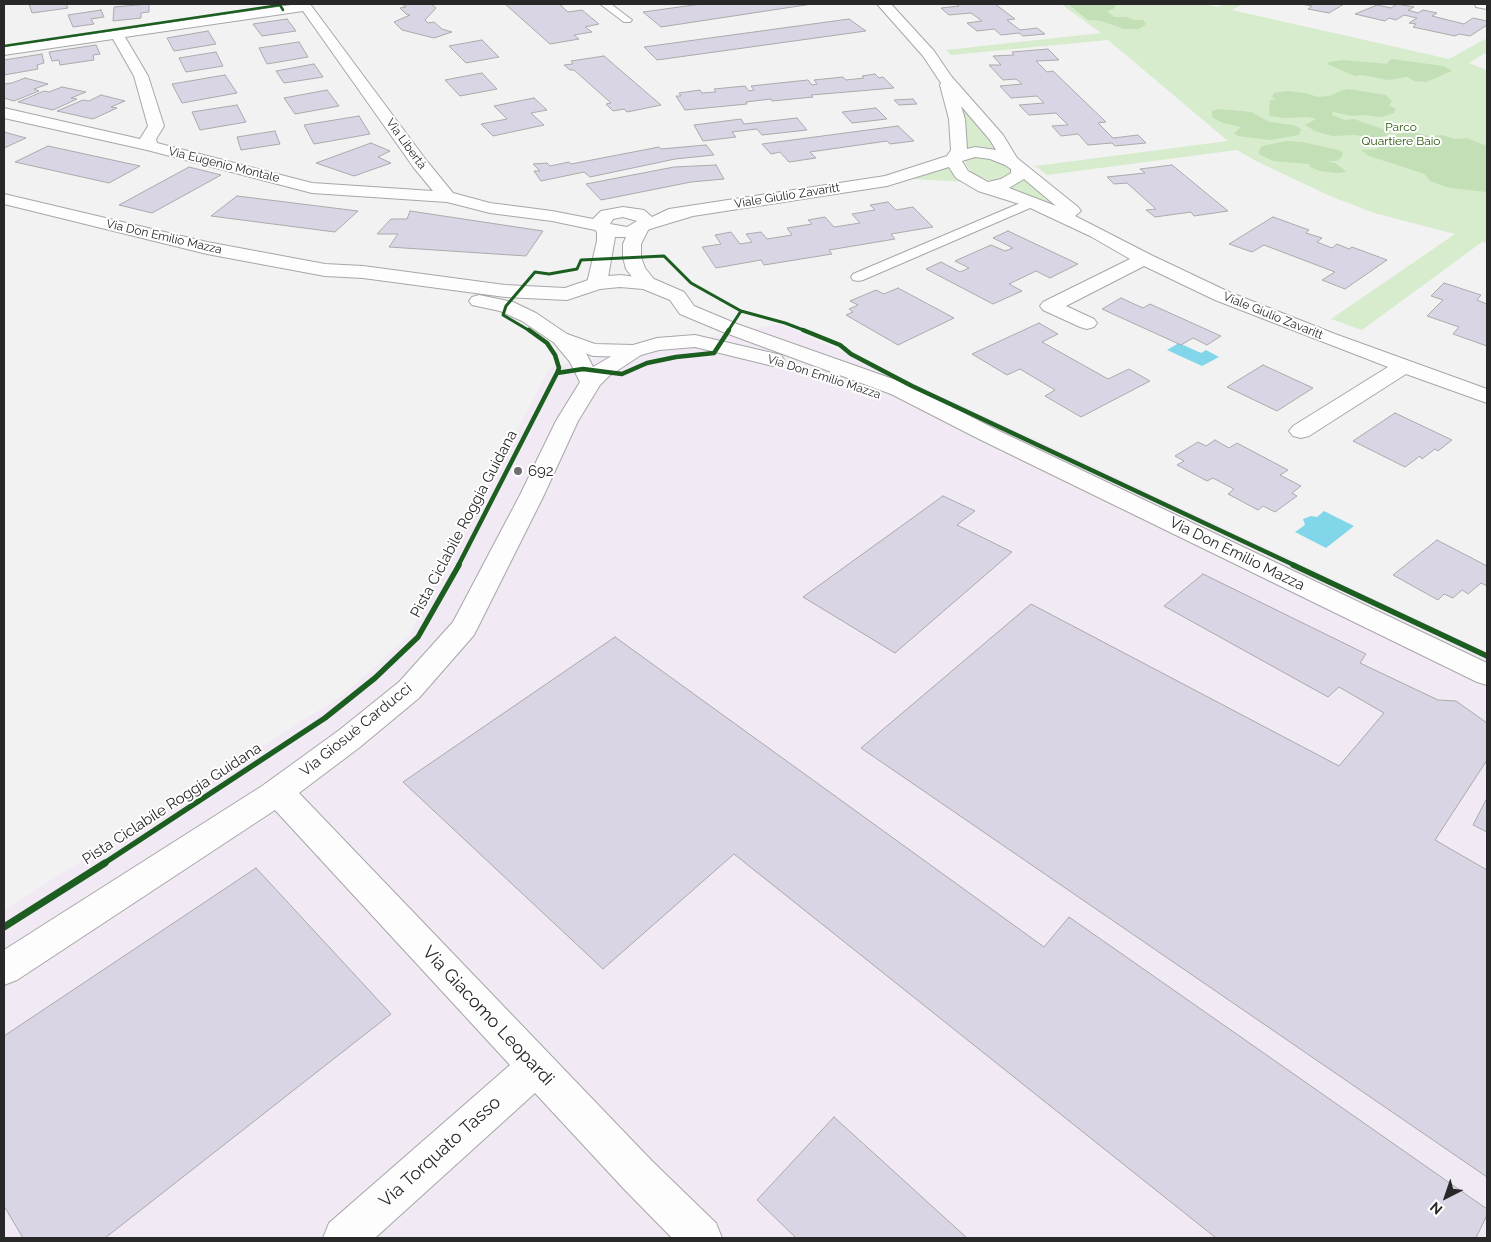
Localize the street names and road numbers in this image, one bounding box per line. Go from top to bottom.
street label: Via Libertà [383,116,429,172]
street label: Via Eugenio Montale [167,144,281,186]
street label: Viale Giulio Zavaritt [733,181,841,211]
street label: Via Don Emilio Mazza [105,217,223,257]
street label: Viale Giulio Zavaritt [1221,289,1325,343]
street label: Via Don Emilio Mazza [765,352,883,402]
street label: Pista Ciclabile Roggia Guidana [407,427,521,621]
street label: Via Don Emilio Mazza [1167,513,1307,595]
street label: Via Giosuè Carducci [296,679,416,781]
street label: Pista Ciclabile Roggia Guidana [79,739,265,869]
street label: Via Giacomo Leopardi [418,942,558,1090]
street label: Via Torquato Tasso [375,1092,505,1212]

